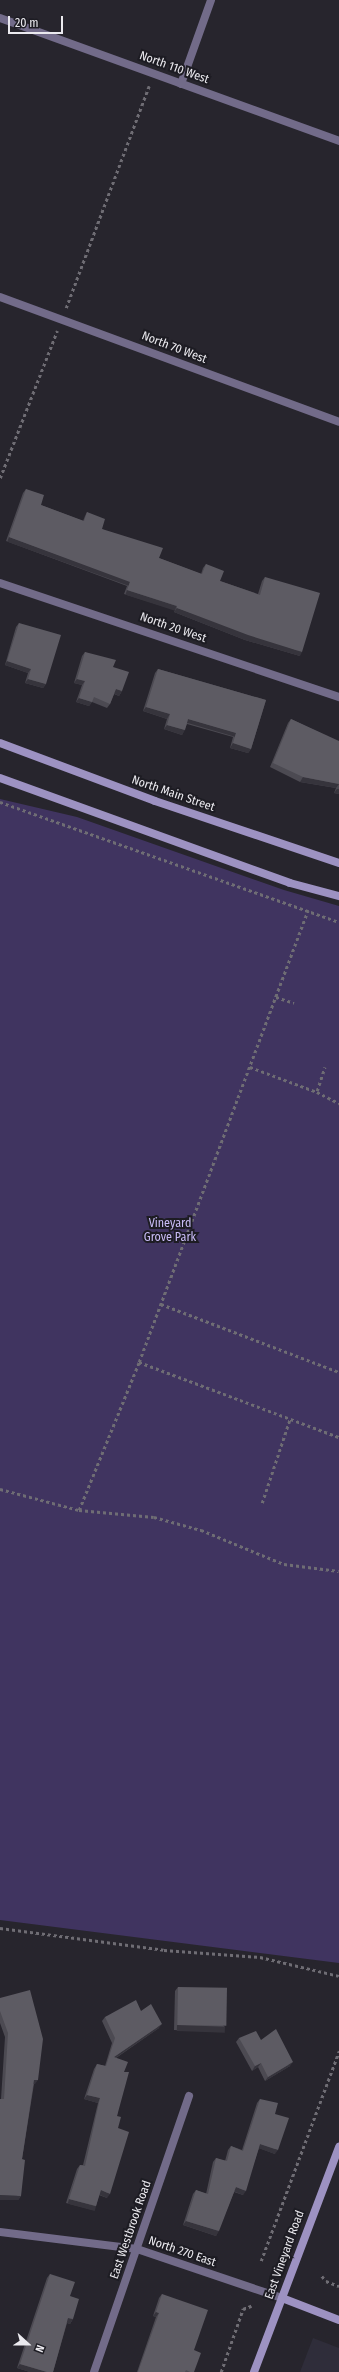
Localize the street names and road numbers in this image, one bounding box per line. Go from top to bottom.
street label: North 110 West [137,49,211,87]
street label: North 70 West [139,329,209,367]
street label: North 20 West [138,610,208,646]
street label: North Main Street [130,773,216,815]
street label: East Westbrook Road [107,2179,155,2281]
street label: East Vineyard Road [262,2209,308,2301]
street label: North 270 East [146,2234,218,2270]

